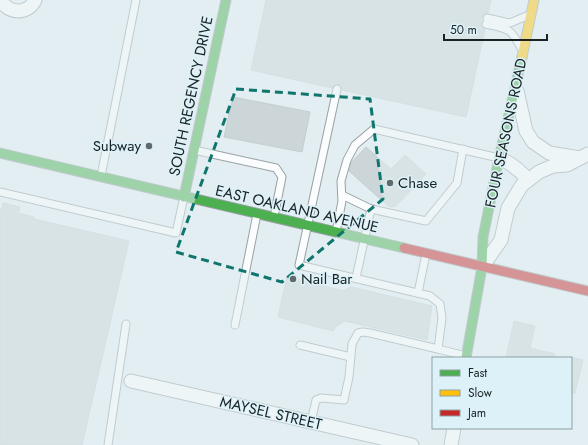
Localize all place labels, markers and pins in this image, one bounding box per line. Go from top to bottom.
place label: Subway [93,135,141,157]
marker: Subway [144,141,154,151]
place label: Chase [398,172,437,194]
marker: Chase [385,178,395,188]
place label: Nail Bar [301,268,353,290]
marker: Nail Bar [288,274,298,284]

